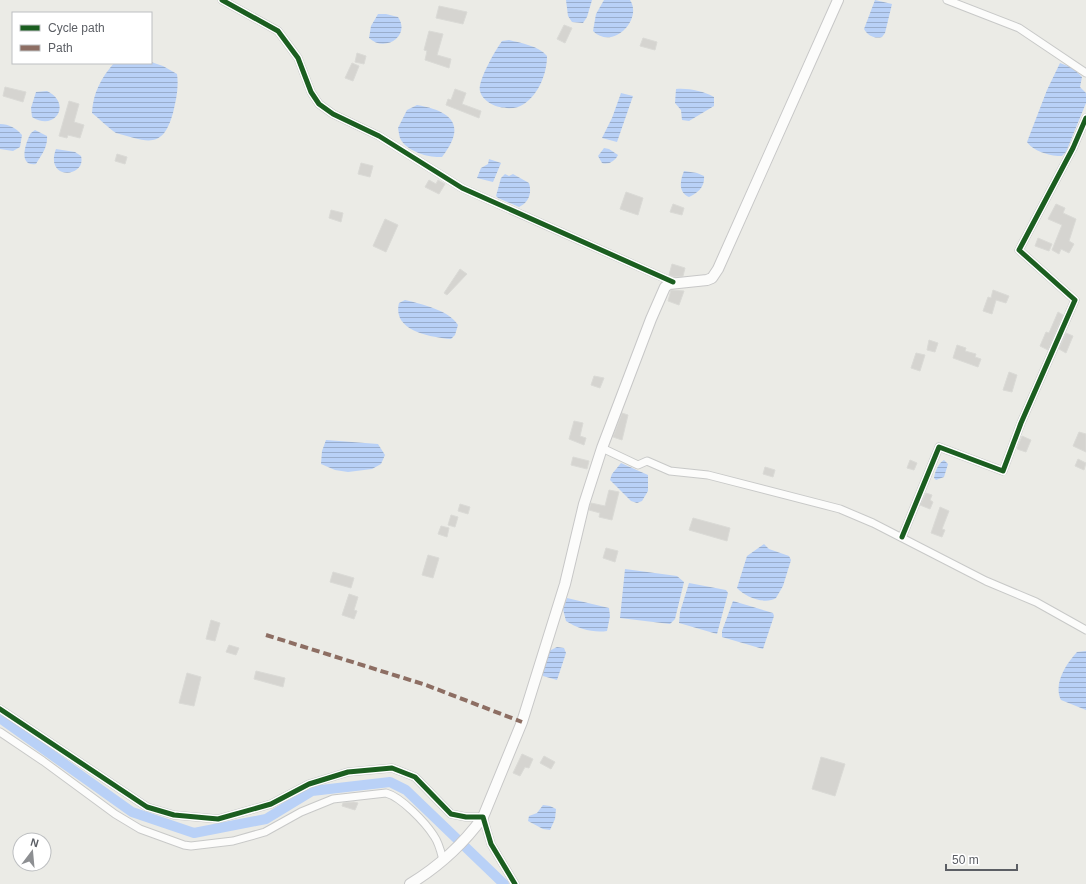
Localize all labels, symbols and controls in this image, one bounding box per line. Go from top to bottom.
legend [12,12,152,64]
text: Cycle path [48,21,105,35]
text: Path [48,41,73,55]
north arrow [12,832,52,872]
text: N [29,836,40,849]
scale bar [946,846,1017,872]
text: 50 m [952,853,979,867]

